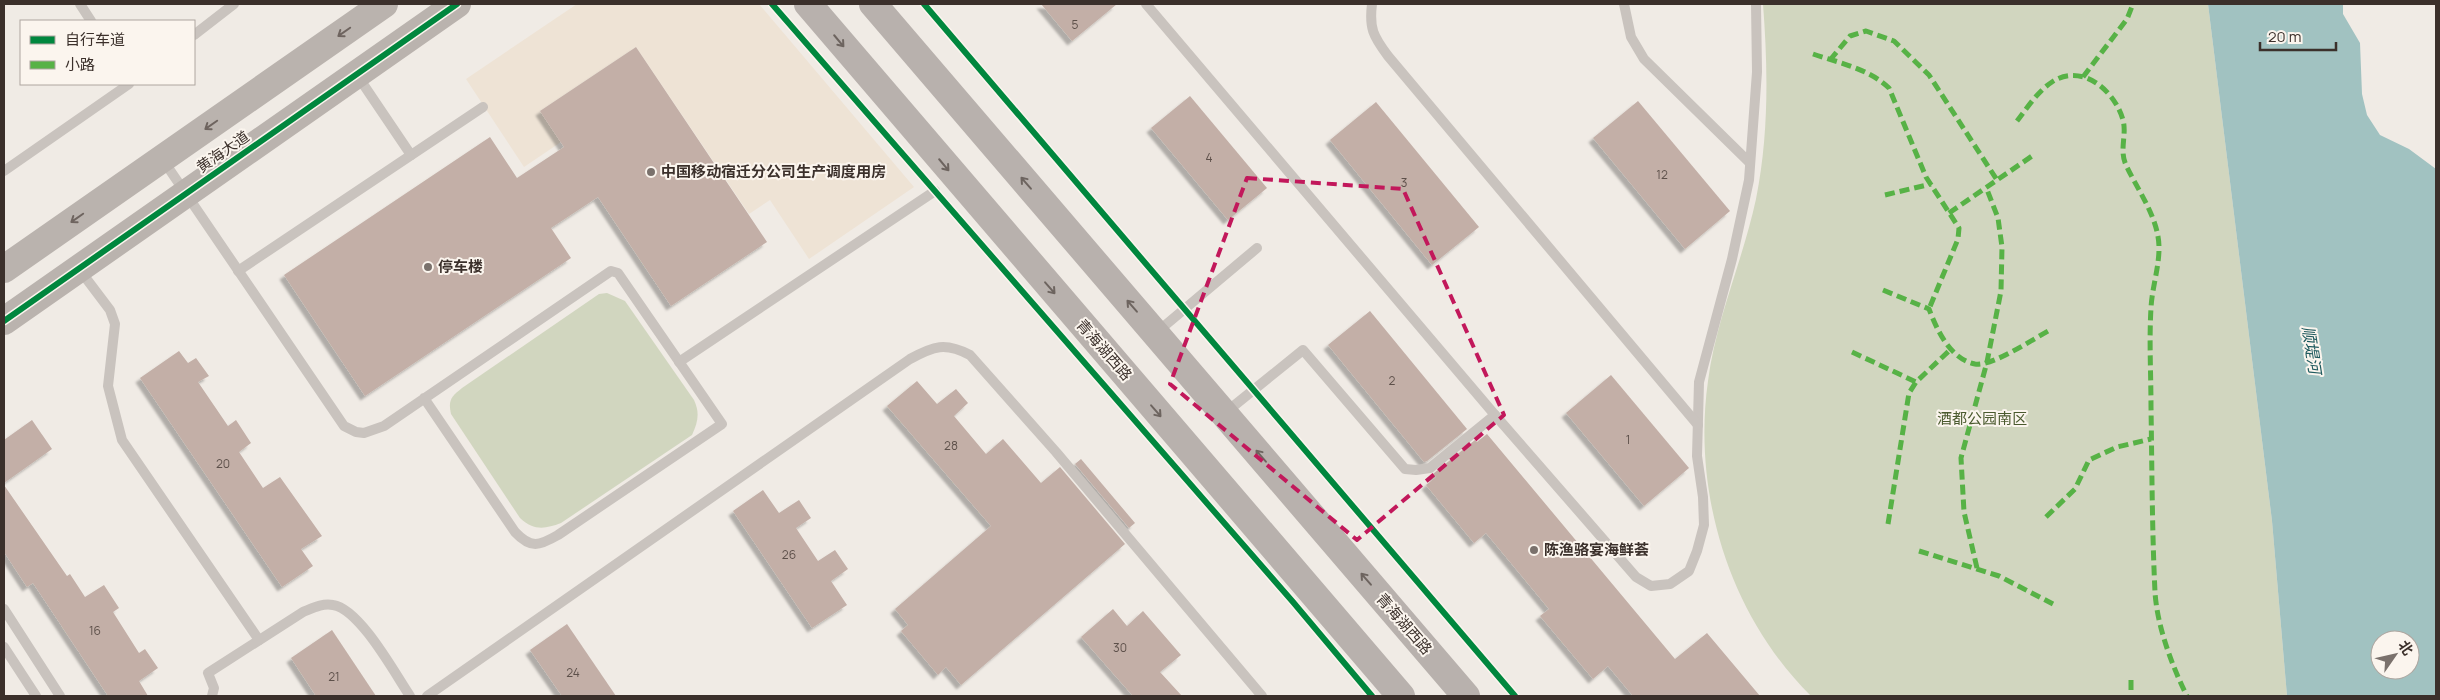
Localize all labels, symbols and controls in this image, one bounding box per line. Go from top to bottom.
house number: 5 [1072,16,1079,33]
legend [20,20,195,85]
scale bar [2260,20,2336,52]
text: 20 m [2268,26,2301,47]
one-way arrow [337,27,351,37]
text: 自行车道 [65,29,125,50]
one-way arrow [834,34,845,47]
text: 小路 [65,54,95,75]
one-way arrow [204,120,218,130]
street label: 黄海大道 [192,126,253,177]
house number: 4 [1205,149,1213,166]
one-way arrow [939,158,950,171]
place label: 中国移动宿迁分公司生产调度用房 [661,161,886,182]
marker: 中国移动宿迁分公司生产调度用房 [645,166,657,178]
house number: 12 [1656,166,1668,183]
house number: 3 [1401,174,1407,191]
one-way arrow [1021,176,1032,189]
one-way arrow [71,213,85,223]
place label: 停车楼 [438,256,483,277]
marker: 停车楼 [422,261,434,273]
one-way arrow [1045,281,1056,294]
one-way arrow [1127,300,1138,313]
street label: 青海湖西路 [1072,314,1137,385]
water label: 顺堤河 [2297,325,2327,378]
house number: 2 [1389,372,1396,389]
one-way arrow [1151,404,1162,417]
park label: 酒都公园南区 [1937,408,2027,429]
house number: 1 [1626,431,1630,448]
house number: 28 [944,437,958,454]
one-way arrow [1255,450,1266,463]
house number: 20 [216,455,230,472]
place label: 陈渔骆宴海鲜荟 [1544,539,1649,560]
marker: 陈渔骆宴海鲜荟 [1528,544,1540,556]
house number: 26 [782,546,796,563]
one-way arrow [1360,573,1372,586]
street label: 青海湖西路 [1372,588,1437,659]
house number: 16 [89,622,101,639]
north arrow [2370,630,2420,680]
text: 北 [2394,636,2418,659]
house number: 30 [1113,639,1127,656]
house number: 24 [566,664,580,681]
house number: 21 [328,668,340,685]

